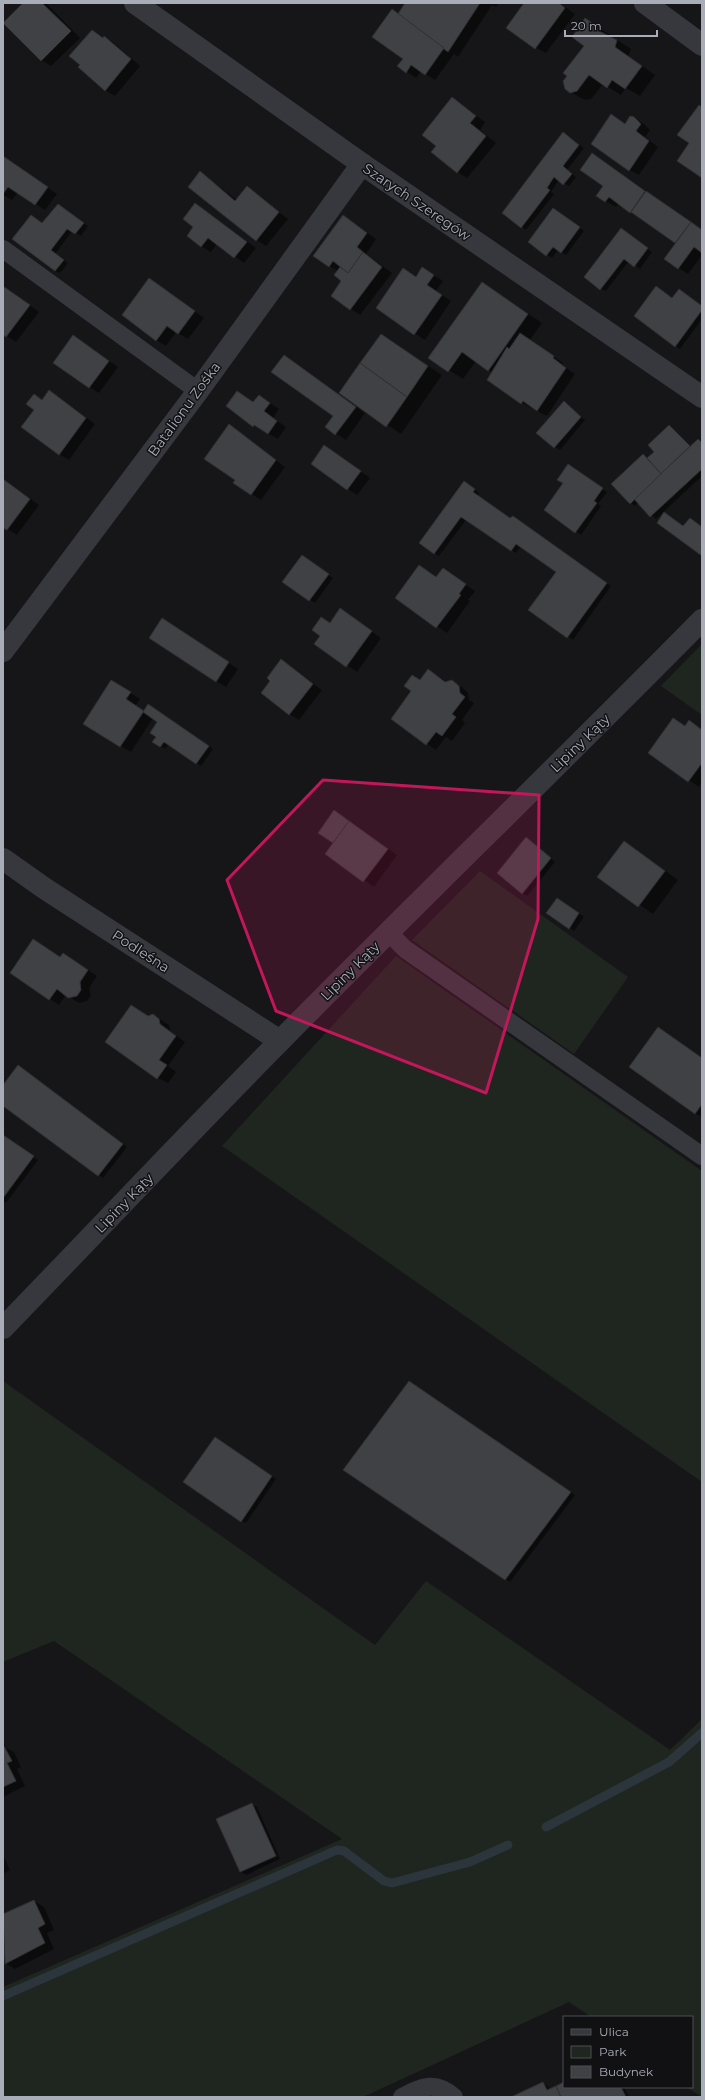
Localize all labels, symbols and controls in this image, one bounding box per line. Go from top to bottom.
scale bar [565,12,657,38]
text: 20 m [571,18,602,33]
street label: Szarych Szeregów [360,159,475,245]
street label: Batalionu Zośka [144,358,224,460]
street label: Lipiny Kąty [546,710,614,776]
street label: Podleśna [109,926,173,976]
street label: Lipiny Kąty [317,937,384,1004]
street label: Lipiny Kąty [91,1169,157,1237]
legend [563,2016,693,2088]
text: Ulica [599,2024,629,2039]
text: Park [599,2044,627,2059]
text: Budynek [599,2064,654,2079]

